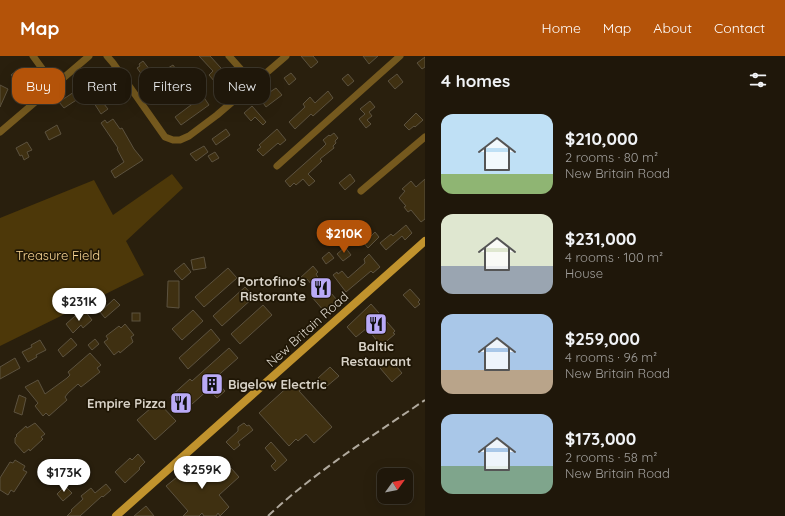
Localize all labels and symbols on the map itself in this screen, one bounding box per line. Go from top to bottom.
pin: $210K [316,220,372,254]
park label: Treasure Field [16,247,100,263]
place label: Portofino's Ristorante [238,273,306,304]
restaurant icon: Portofino's Ristorante [308,275,334,301]
pin: $231K [51,288,107,322]
street label: New Britain Road [263,288,351,370]
restaurant icon: Baltic Restaurant [363,311,389,337]
place label: Baltic Restaurant [341,338,411,369]
building icon: Bigelow Electric [199,371,225,397]
place label: Bigelow Electric [228,376,327,392]
restaurant icon: Empire Pizza [168,390,194,416]
place label: Empire Pizza [87,395,166,411]
pin: $259K [174,456,230,490]
pin: $173K [36,459,92,493]
north arrow [377,468,413,504]

